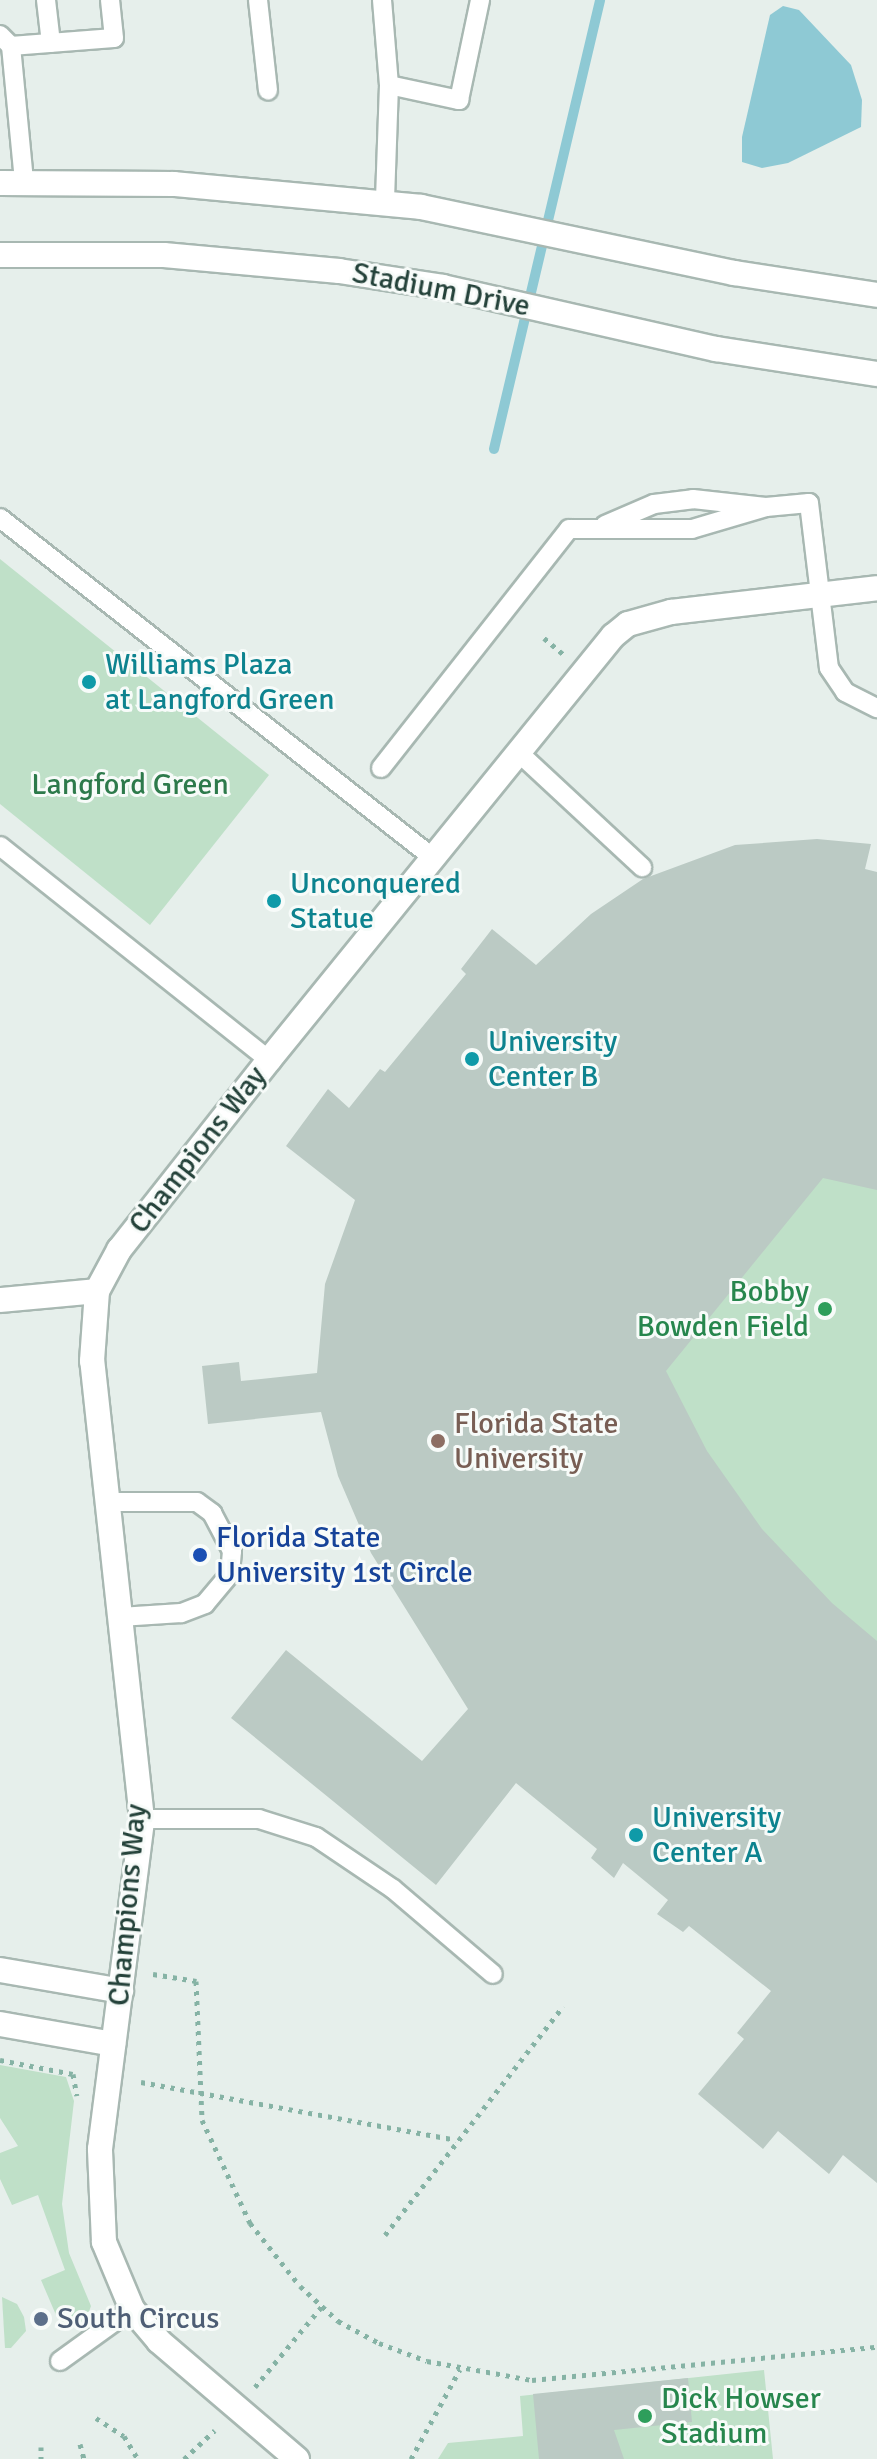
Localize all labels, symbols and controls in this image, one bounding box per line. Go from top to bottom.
street label: Stadium Drive [349,255,533,325]
place label: Williams Plaza at Langford Green [105,647,335,718]
marker: Williams Plaza at Langford Green [80,673,98,691]
park label: Langford Green [31,767,229,803]
place label: Unconquered Statue [290,866,461,936]
marker: Unconquered Statue [265,892,283,910]
place label: University Center B [488,1024,617,1094]
marker: University Center B [463,1050,481,1068]
street label: Champions Way [121,1059,275,1241]
place label: Bobby Bowden Field [637,1274,809,1344]
marker: Bobby Bowden Field [816,1300,834,1318]
place label: Florida State University [454,1406,618,1476]
marker: Florida State University [429,1432,447,1450]
place label: Florida State University 1st Circle [216,1520,473,1590]
marker: Florida State University 1st Circle [191,1546,209,1564]
place label: University Center A [652,1800,781,1870]
street label: Champions Way [101,1803,155,2007]
marker: University Center A [627,1826,645,1844]
place label: South Circus [57,2301,219,2337]
marker: South Circus [32,2310,50,2328]
place label: Dick Howser Stadium [661,2381,821,2452]
marker: Dick Howser Stadium [636,2407,654,2425]

